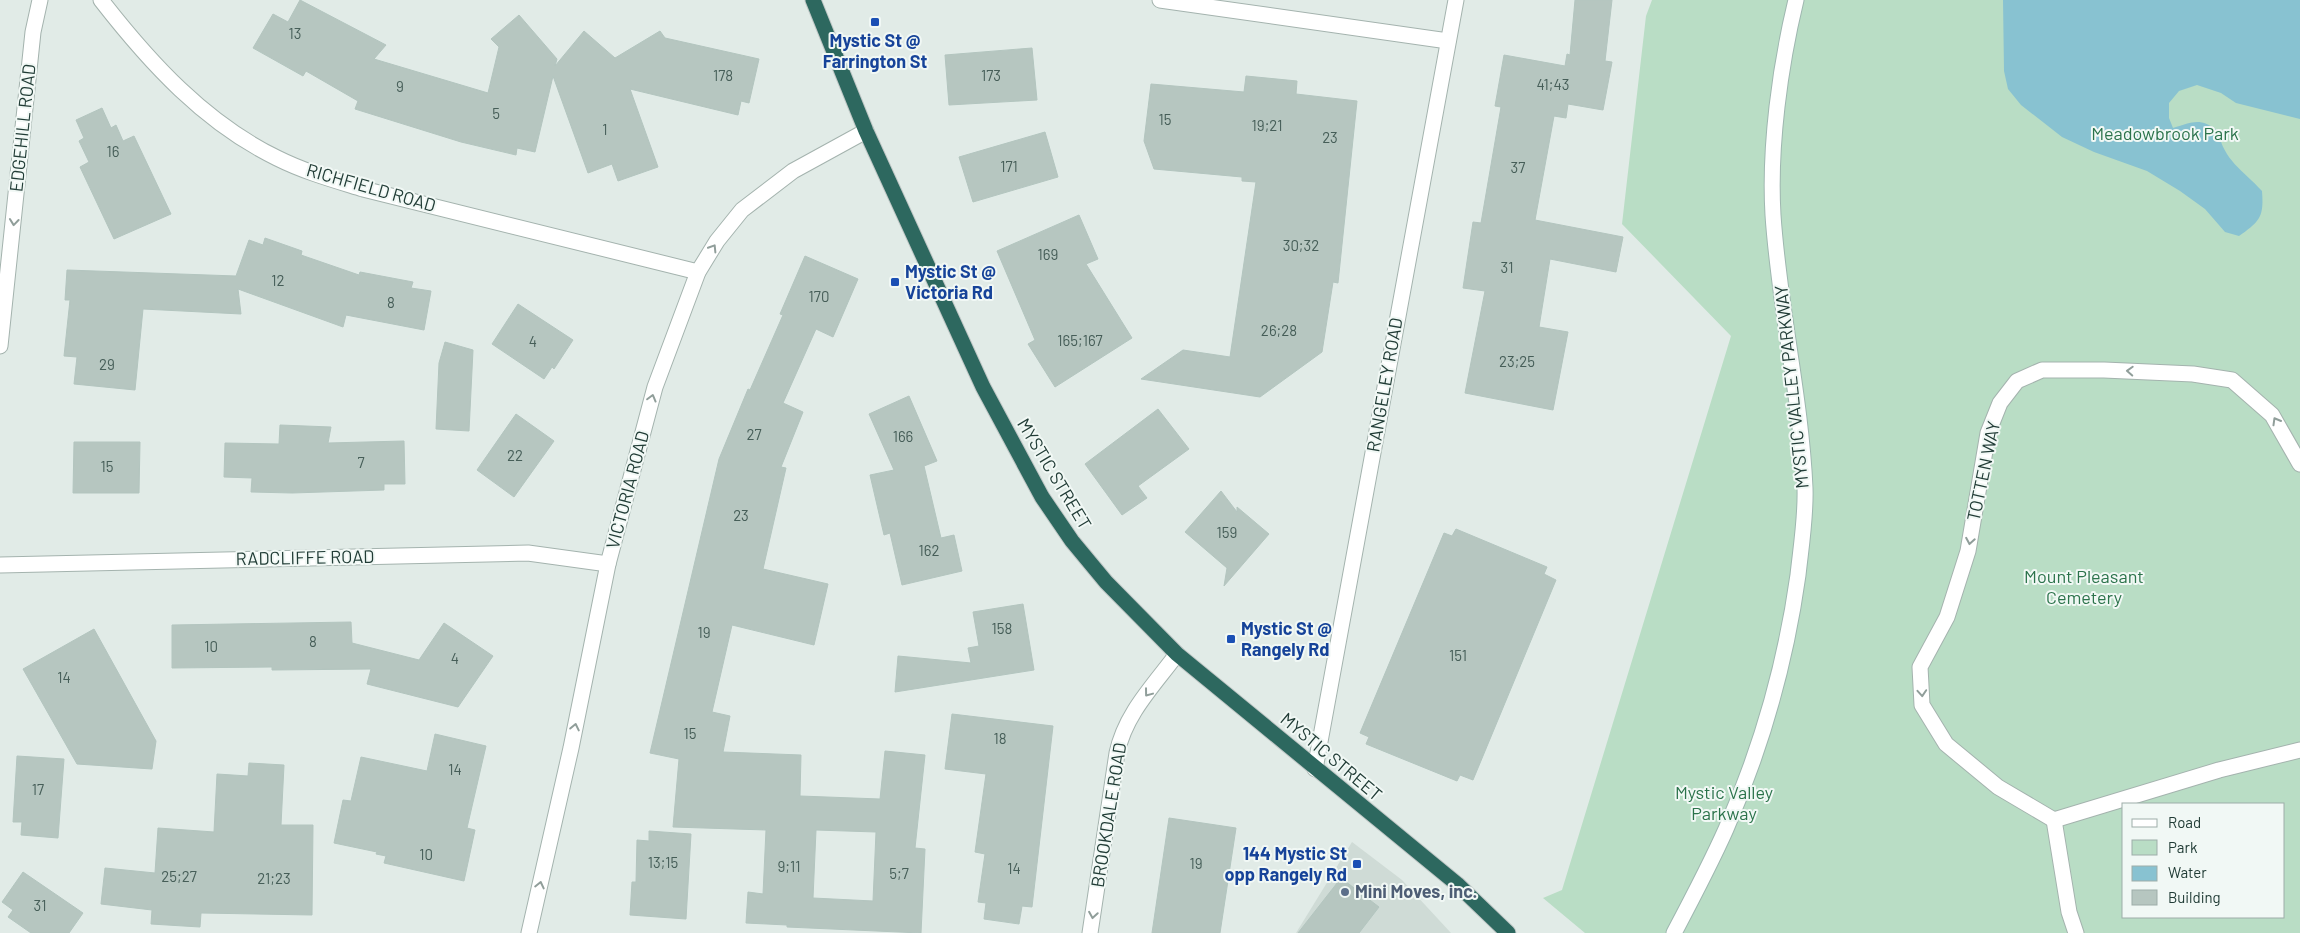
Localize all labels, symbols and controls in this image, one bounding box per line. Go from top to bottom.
marker: Mystic St @ Farrington St [869,16,881,28]
house number: 13 [289,24,301,42]
place label: Mystic St @ Farrington St [823,29,927,72]
street label: EDGEHILL ROAD [4,63,40,193]
house number: 178 [713,66,733,84]
house number: 173 [981,66,1001,84]
house number: 41;43 [1537,75,1569,93]
house number: 9 [396,77,404,95]
house number: 5 [492,104,500,122]
house number: 15 [1159,110,1171,128]
house number: 19;21 [1252,116,1282,134]
house number: 1 [602,120,608,138]
park label: Meadowbrook Park [2091,122,2239,144]
house number: 23 [1322,128,1338,146]
house number: 16 [107,142,119,160]
house number: 171 [1000,157,1018,175]
street label: RICHFIELD ROAD [304,158,438,216]
house number: 37 [1511,158,1525,176]
one-way arrow [8,218,19,226]
house number: 30;32 [1283,236,1319,254]
one-way arrow [706,245,716,254]
house number: 169 [1038,245,1058,263]
house number: 31 [1501,258,1513,276]
place label: Mystic St @ Victoria Rd [905,260,996,303]
house number: 12 [271,271,285,289]
marker: Mystic St @ Victoria Rd [889,276,901,288]
street label: MYSTIC VALLEY PARKWAY [1769,284,1813,490]
house number: 170 [809,287,829,305]
house number: 8 [387,293,395,311]
street label: RANGELEY ROAD [1361,316,1407,454]
house number: 26;28 [1261,321,1297,339]
house number: 165;167 [1057,331,1103,349]
house number: 4 [529,332,537,350]
house number: 23;25 [1499,352,1535,370]
house number: 29 [99,355,115,373]
one-way arrow [2126,366,2134,376]
one-way arrow [647,395,657,403]
street label: MYSTIC STREET [1013,414,1097,533]
one-way arrow [2272,418,2282,427]
street label: TOTTEN WAY [1962,419,2004,523]
house number: 27 [746,425,762,443]
house number: 166 [893,427,913,445]
street label: VICTORIA ROAD [601,428,653,551]
house number: 22 [507,446,523,464]
house number: 7 [357,453,365,471]
house number: 15 [101,457,113,475]
house number: 23 [733,506,749,524]
house number: 159 [1217,523,1237,541]
one-way arrow [1965,536,1976,545]
house number: 162 [918,541,940,559]
street label: RADCLIFFE ROAD [235,545,375,569]
park label: Mount Pleasant Cemetery [2024,565,2144,608]
place label: Mystic St @ Rangely Rd [1241,617,1332,660]
house number: 158 [992,619,1012,637]
house number: 19 [697,623,711,641]
house number: 8 [309,632,317,650]
marker: Mystic St @ Rangely Rd [1225,633,1237,645]
house number: 10 [204,637,218,655]
house number: 151 [1449,646,1467,664]
house number: 4 [451,649,459,667]
house number: 14 [57,668,71,686]
one-way arrow [1145,687,1154,697]
one-way arrow [1916,689,1927,697]
street label: MYSTIC STREET [1276,707,1387,805]
one-way arrow [569,722,580,731]
house number: 15 [684,724,696,742]
house number: 18 [993,729,1007,747]
street label: BROOKDALE ROAD [1086,741,1130,889]
house number: 14 [448,760,462,778]
house number: 17 [32,780,44,798]
park label: Mystic Valley Parkway [1675,781,1773,824]
legend [2122,803,2285,918]
text: Road [2168,813,2201,831]
text: Park [2168,838,2198,856]
place label: 144 Mystic St opp Rangely Rd [1225,842,1347,885]
house number: 10 [419,845,433,863]
house number: 13;15 [648,853,678,871]
house number: 19 [1189,854,1203,872]
house number: 9;11 [777,857,801,875]
marker: 144 Mystic St opp Rangely Rd [1351,858,1363,870]
house number: 14 [1007,859,1021,877]
text: Water [2168,863,2207,881]
house number: 5;7 [889,864,909,882]
house number: 25;27 [161,867,197,885]
house number: 21;23 [257,869,291,887]
place label: Mini Moves, inc. [1355,880,1477,902]
one-way arrow [534,881,545,890]
marker: Mini Moves, inc. [1339,886,1351,898]
text: Building [2168,888,2221,906]
house number: 31 [34,896,46,914]
one-way arrow [1088,911,1098,920]

